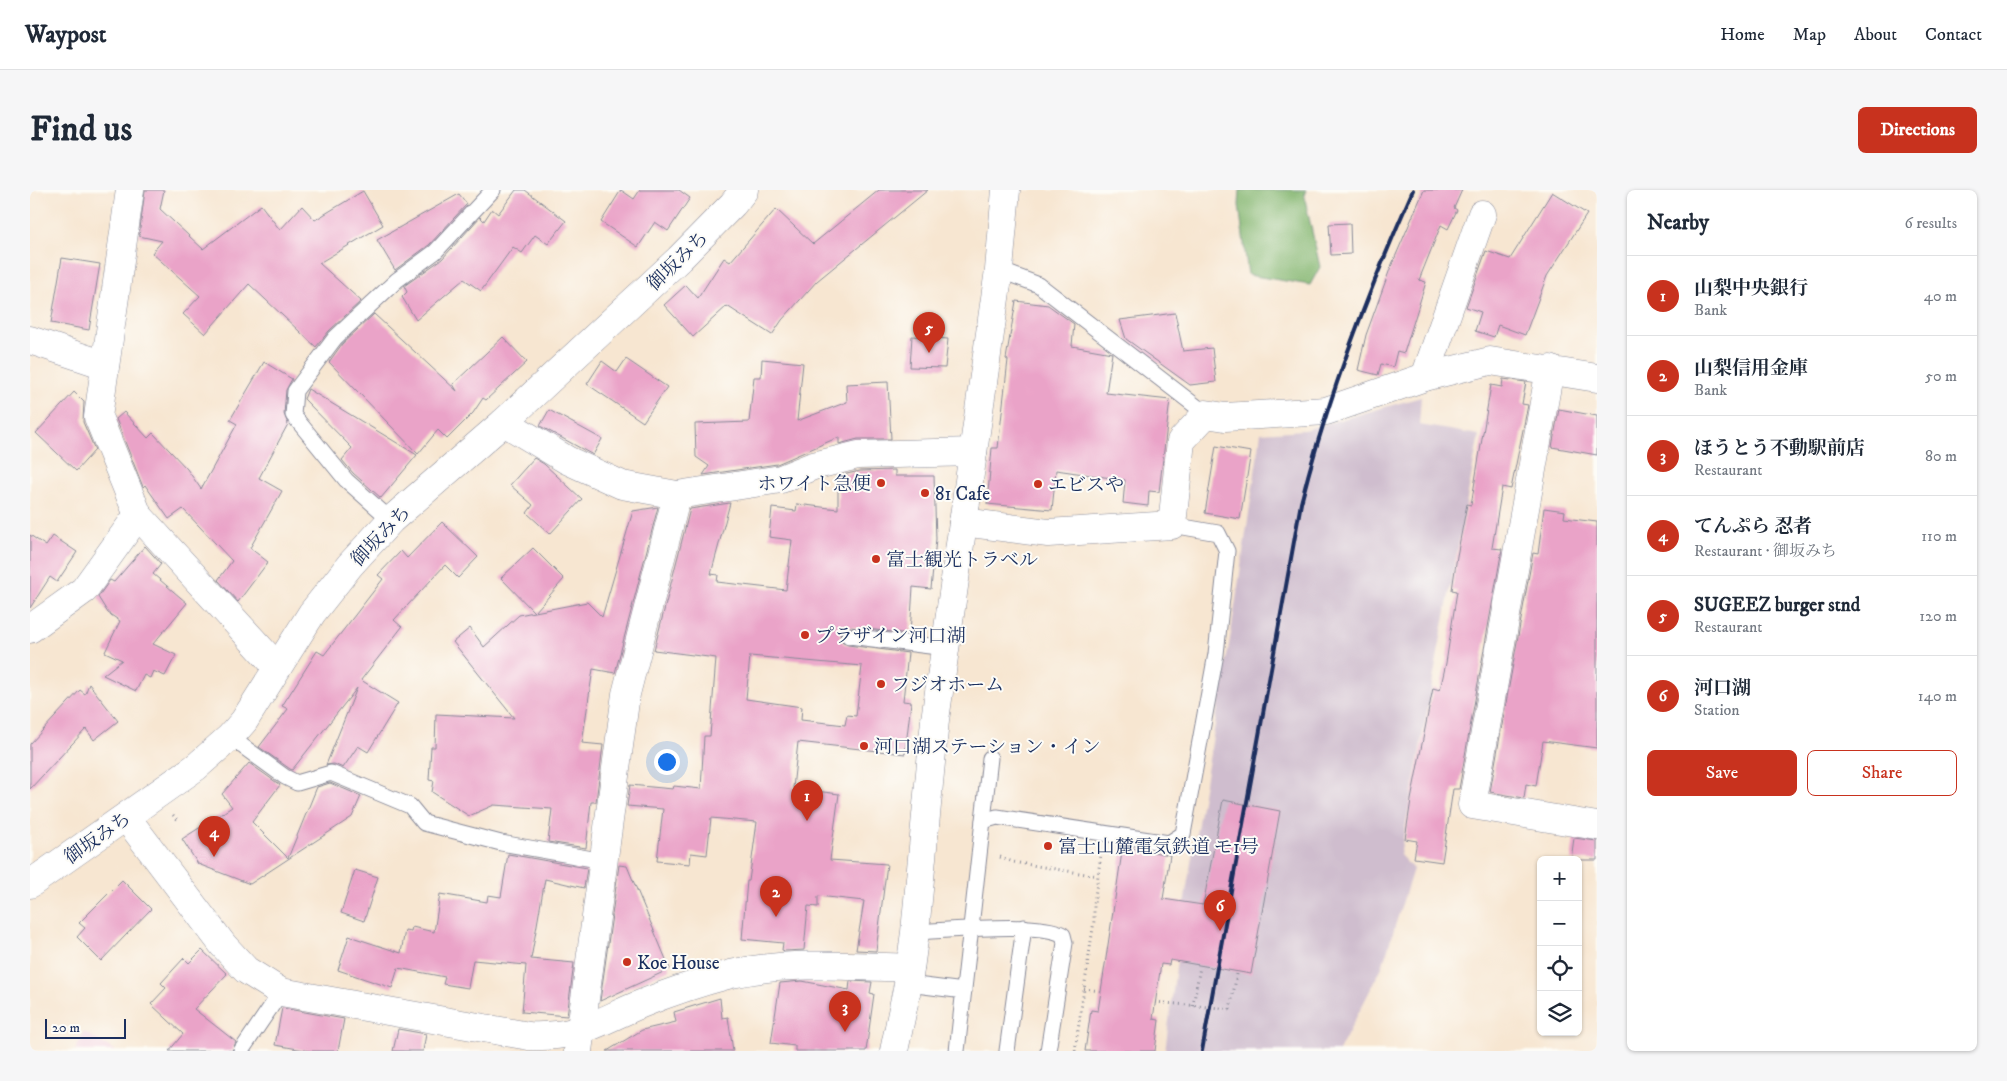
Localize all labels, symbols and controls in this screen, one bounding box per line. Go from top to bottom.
text: Waypost [25,20,106,50]
text: Home [1720,24,1765,46]
text: Map [1793,24,1826,46]
text: About [1854,24,1897,46]
text: Contact [1925,24,1982,46]
button: Directions [1858,107,1977,153]
text: Find us [30,108,132,152]
text: Nearby [1647,210,1709,236]
text: 6 results [1904,213,1957,233]
street label: 御坂みち [643,226,713,296]
text: 山梨中央銀行 [1694,277,1808,300]
text: 1 [1660,286,1666,306]
text: 40 m [1924,286,1957,306]
text: Bank [1694,300,1727,320]
pin: 5 [913,312,945,353]
text: 山梨信用金庫 [1694,357,1808,380]
text: 2 [1659,366,1667,386]
text: 50 m [1925,366,1957,386]
text: Bank [1694,380,1727,400]
text: ほうとう不動駅前店 [1694,437,1865,460]
text: 3 [1660,446,1666,466]
text: 80 m [1925,446,1957,466]
text: Restaurant [1694,460,1762,480]
place label: ホワイト急便 [758,473,871,496]
place label: エビスや [1048,474,1124,497]
marker: ホワイト急便 [875,477,887,489]
marker: エビスや [1032,478,1044,490]
place label: 81 Cafe [935,483,990,506]
marker: 81 Cafe [919,487,931,499]
street label: 御坂みち [346,501,416,571]
text: てんぷら 忍者 [1694,515,1812,538]
text: 4 [1658,526,1668,546]
text: 110 m [1921,526,1957,546]
text: Restaurant · 御坂みち [1694,541,1837,561]
place label: 富士観光トラベル [886,549,1038,572]
marker: 富士観光トラベル [870,553,882,565]
text: SUGEEZ burger stnd [1694,594,1860,617]
text: 5 [1659,606,1667,626]
text: 120 m [1919,606,1957,626]
text: Restaurant [1694,617,1762,637]
place label: プラザイン河口湖 [815,625,966,648]
marker: プラザイン河口湖 [799,629,811,641]
place label: フジオホーム [891,674,1004,697]
text: 河口湖 [1694,677,1751,700]
marker: フジオホーム [875,678,887,690]
text: 6 [1659,686,1667,706]
text: 140 m [1918,686,1957,706]
text: Station [1694,700,1740,720]
place label: 河口湖ステーション・イン [874,736,1101,759]
marker: 河口湖ステーション・イン [858,740,870,752]
your location [654,749,680,775]
button: Save [1647,750,1797,796]
button: Share [1807,750,1957,796]
pin: 1 [791,780,823,821]
street label: 御坂みち [60,807,136,869]
pin: 4 [198,816,230,857]
place label: 富士山麓電気鉄道 モ1号 [1058,836,1259,859]
marker: 富士山麓電気鉄道 モ1号 [1042,840,1054,852]
map controls [1537,856,1582,1036]
button: + [1537,856,1582,901]
pin: 2 [760,876,792,917]
pin: 6 [1204,890,1236,931]
button: − [1537,901,1582,946]
button: locate [1537,946,1582,991]
place label: Koe House [637,952,720,975]
marker: Koe House [621,956,633,968]
pin: 3 [829,991,861,1032]
button: layers [1537,991,1582,1036]
scale bar [45,1016,126,1039]
text: 20 m [52,1019,80,1037]

